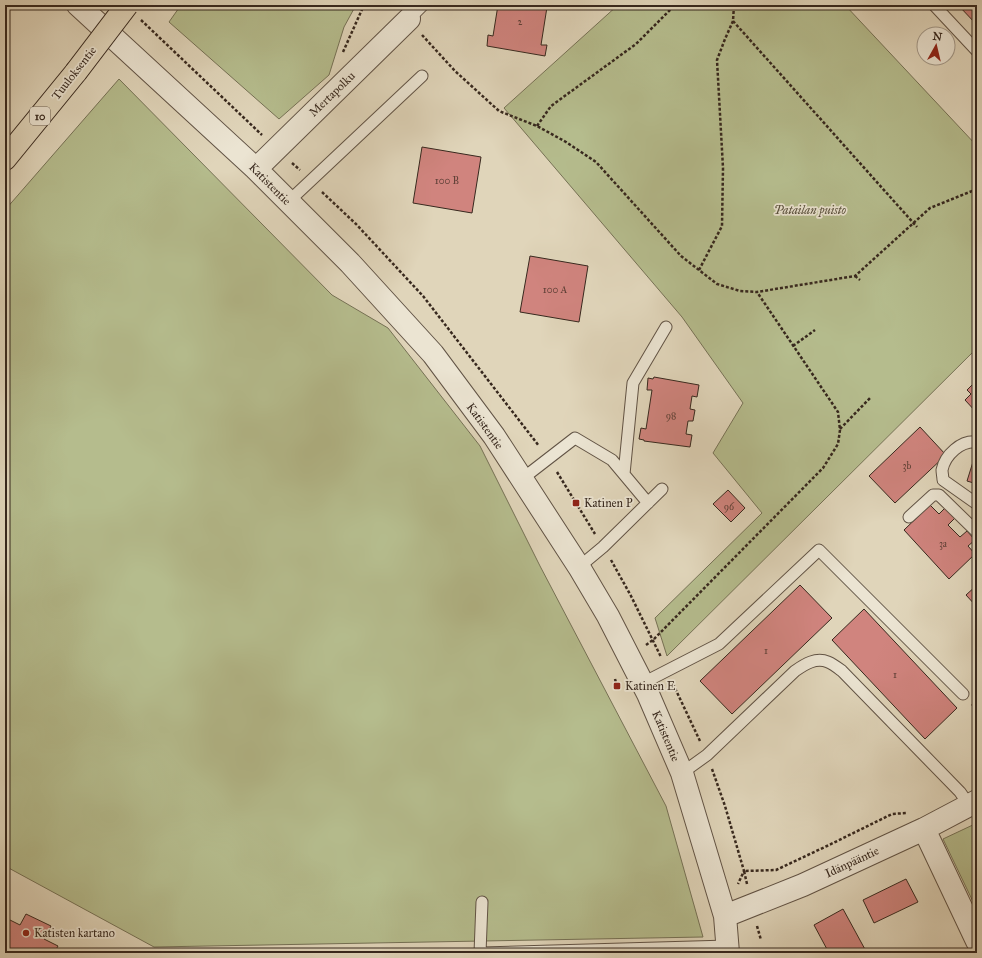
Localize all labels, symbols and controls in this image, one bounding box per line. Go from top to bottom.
house number: 2 [518,16,523,28]
north arrow [916,26,956,66]
text: N [932,30,944,44]
street label: Tuuloksentie [49,43,99,103]
street label: Mertapolku [306,68,358,119]
road number: 10 [30,107,50,125]
street label: Katistentie [246,160,294,208]
house number: 100 B [435,175,459,187]
park label: Patailan puisto [774,203,847,218]
house number: 100 A [543,284,567,296]
street label: Katistentie [464,400,506,452]
house number: 98 [666,410,676,422]
house number: 3b [903,460,912,472]
place label: Katinen P [584,496,633,510]
marker: Katinen P [571,498,581,508]
house number: 96 [724,501,735,513]
house number: 3a [939,538,948,550]
house number: 1 [764,645,768,657]
house number: 1 [893,669,897,681]
place label: Katinen E [625,679,676,693]
marker: Katinen E [612,681,622,691]
street label: Katistentie [649,709,683,763]
street label: Idänpääntie [823,843,881,881]
place label: Katisten kartano [34,926,115,940]
marker: Katisten kartano [21,928,31,938]

